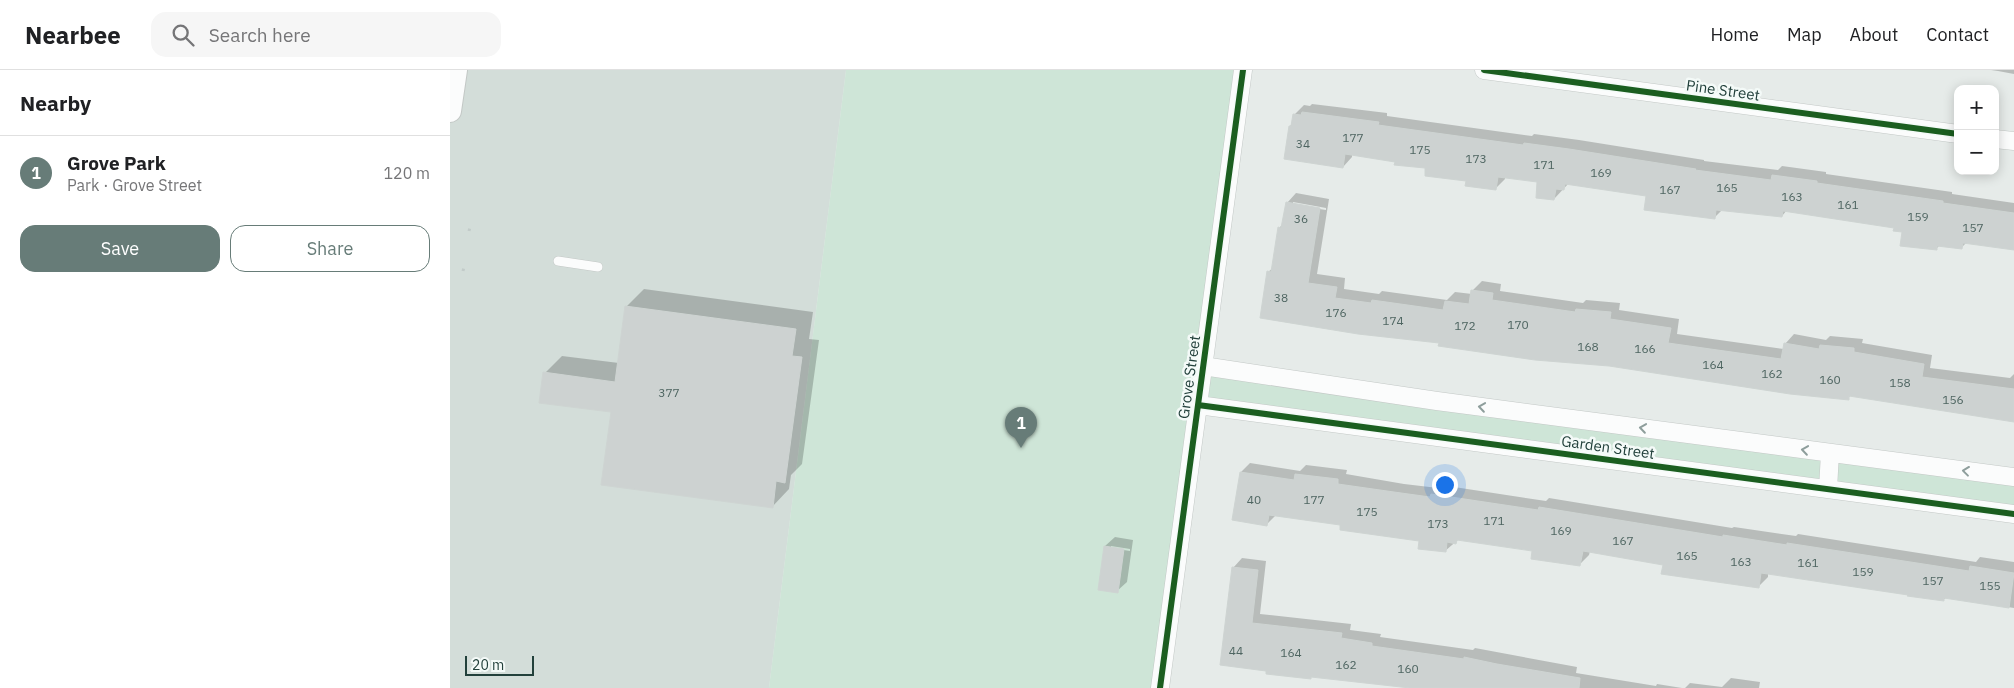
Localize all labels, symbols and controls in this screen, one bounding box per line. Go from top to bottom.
search box [151,12,501,57]
text: Nearbee [25,19,121,51]
icon: search [169,21,197,49]
text: Search here [209,23,311,47]
text: Home [1711,23,1759,46]
text: Map [1787,23,1822,46]
text: About [1850,23,1898,46]
text: Contact [1926,23,1989,46]
street label: Pine Street [1685,75,1761,105]
map controls [1954,85,1999,175]
button: + [1954,85,1999,130]
text: Nearby [20,89,91,117]
house number: 177 [1342,130,1364,145]
button: − [1954,130,1999,175]
house number: 34 [1296,136,1310,151]
house number: 175 [1409,142,1431,157]
text: Grove Park [67,151,166,175]
house number: 173 [1465,151,1487,166]
house number: 171 [1533,157,1555,172]
text: 1 [31,163,41,183]
text: 120 m [383,163,430,183]
house number: 169 [1590,165,1612,180]
text: Park · Grove Street [67,175,202,195]
house number: 165 [1716,180,1738,195]
house number: 167 [1659,182,1681,197]
house number: 163 [1781,189,1803,204]
house number: 161 [1837,197,1859,212]
house number: 159 [1907,209,1929,224]
house number: 36 [1294,211,1308,226]
house number: 157 [1962,220,1984,235]
button: Save [20,225,220,272]
button: Share [230,225,430,272]
house number: 38 [1274,290,1288,305]
house number: 176 [1325,305,1347,320]
house number: 174 [1382,313,1404,328]
house number: 170 [1507,317,1529,332]
house number: 172 [1454,318,1476,333]
street label: Grove Street [1174,334,1204,420]
house number: 168 [1577,339,1599,354]
house number: 166 [1634,341,1656,356]
house number: 164 [1702,357,1724,372]
house number: 162 [1761,366,1783,381]
house number: 160 [1819,372,1841,387]
house number: 158 [1889,375,1911,390]
house number: 377 [658,385,680,400]
house number: 156 [1942,392,1964,407]
one-way arrow [1478,402,1486,413]
pin: 1 [1005,407,1037,448]
one-way arrow [1639,424,1648,434]
street label: Garden Street [1560,431,1656,463]
one-way arrow [1800,445,1808,456]
one-way arrow [1961,466,1969,477]
your location [1432,472,1458,498]
house number: 40 [1247,492,1261,507]
house number: 177 [1303,492,1325,507]
house number: 175 [1356,504,1378,519]
house number: 171 [1483,513,1505,528]
house number: 173 [1427,516,1449,531]
house number: 169 [1550,523,1572,538]
house number: 167 [1612,533,1634,548]
house number: 165 [1676,548,1698,563]
house number: 163 [1730,554,1752,569]
house number: 161 [1797,555,1819,570]
house number: 159 [1852,564,1874,579]
house number: 157 [1922,573,1944,588]
house number: 155 [1979,578,2001,593]
house number: 44 [1229,643,1243,658]
house number: 164 [1280,645,1302,660]
scale bar [465,653,534,676]
text: 20 m [472,656,504,674]
house number: 162 [1335,657,1357,672]
house number: 160 [1397,661,1419,676]

